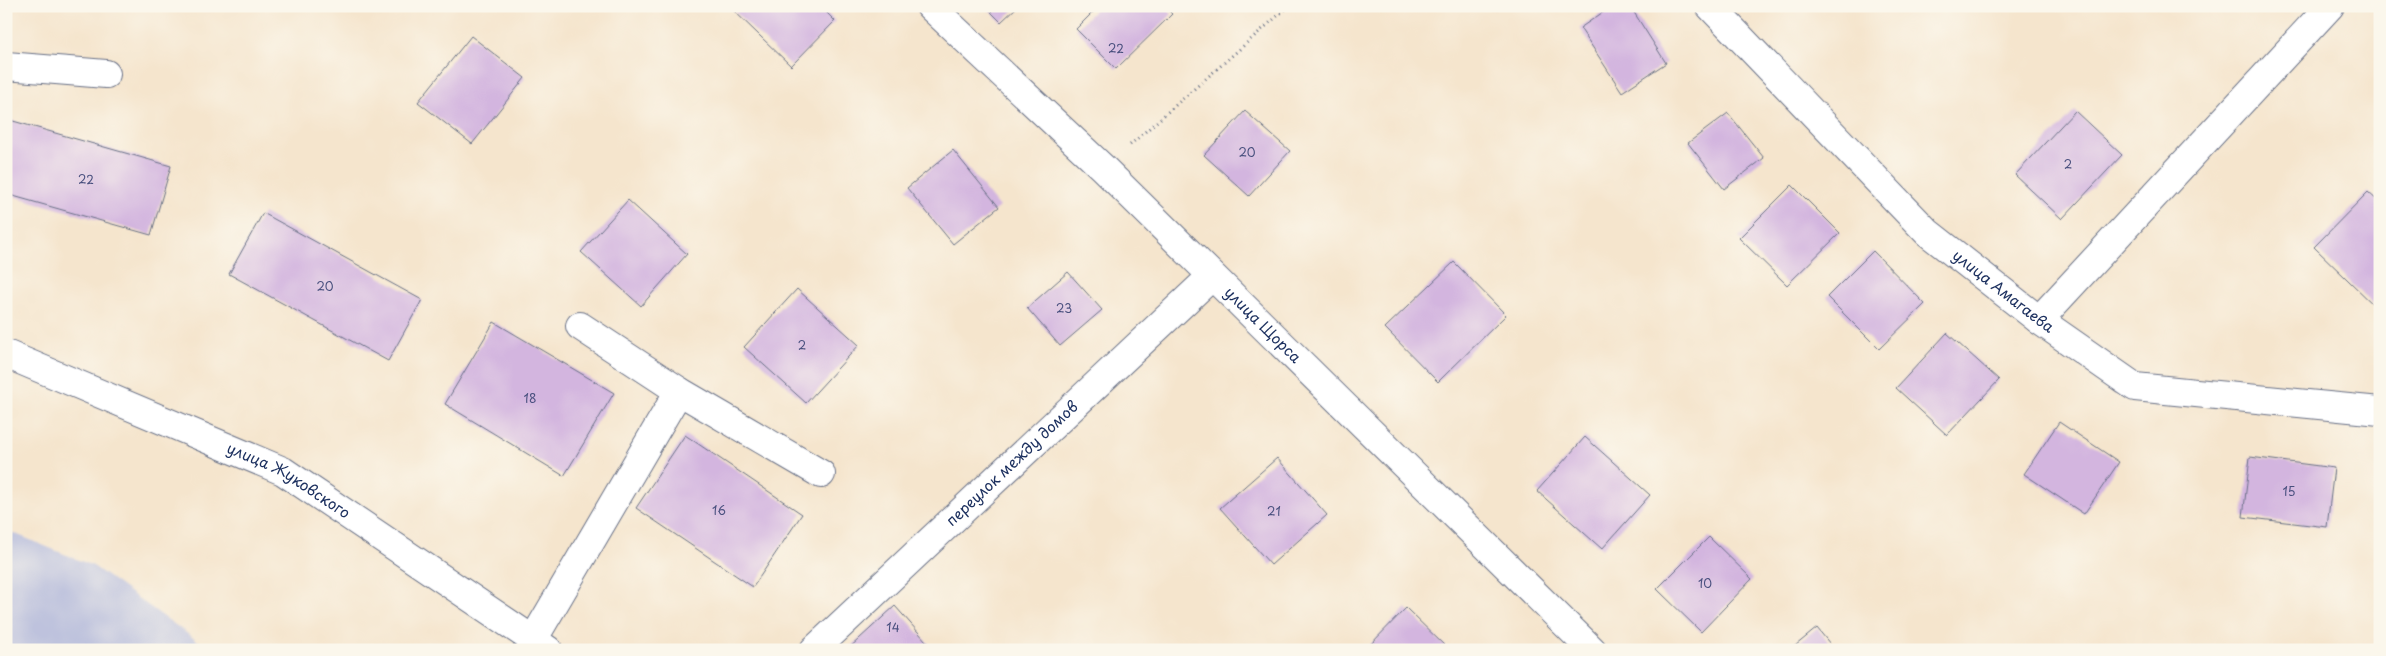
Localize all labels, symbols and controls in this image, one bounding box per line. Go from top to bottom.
house number: 22 [1108,39,1124,57]
house number: 20 [1238,143,1256,161]
house number: 2 [2064,155,2072,173]
house number: 22 [78,170,94,188]
street label: улица Амагаева [1948,243,2060,338]
house number: 20 [316,277,334,295]
street label: улица Щорса [1220,281,1308,368]
house number: 23 [1056,299,1072,317]
house number: 2 [798,336,806,354]
house number: 18 [524,389,536,407]
street label: переулок между домов [940,395,1083,531]
street label: улица Жуковского [224,436,356,523]
house number: 15 [2282,482,2296,500]
house number: 16 [712,501,726,519]
house number: 21 [1267,502,1281,520]
house number: 10 [1698,574,1712,592]
house number: 14 [886,618,900,636]

